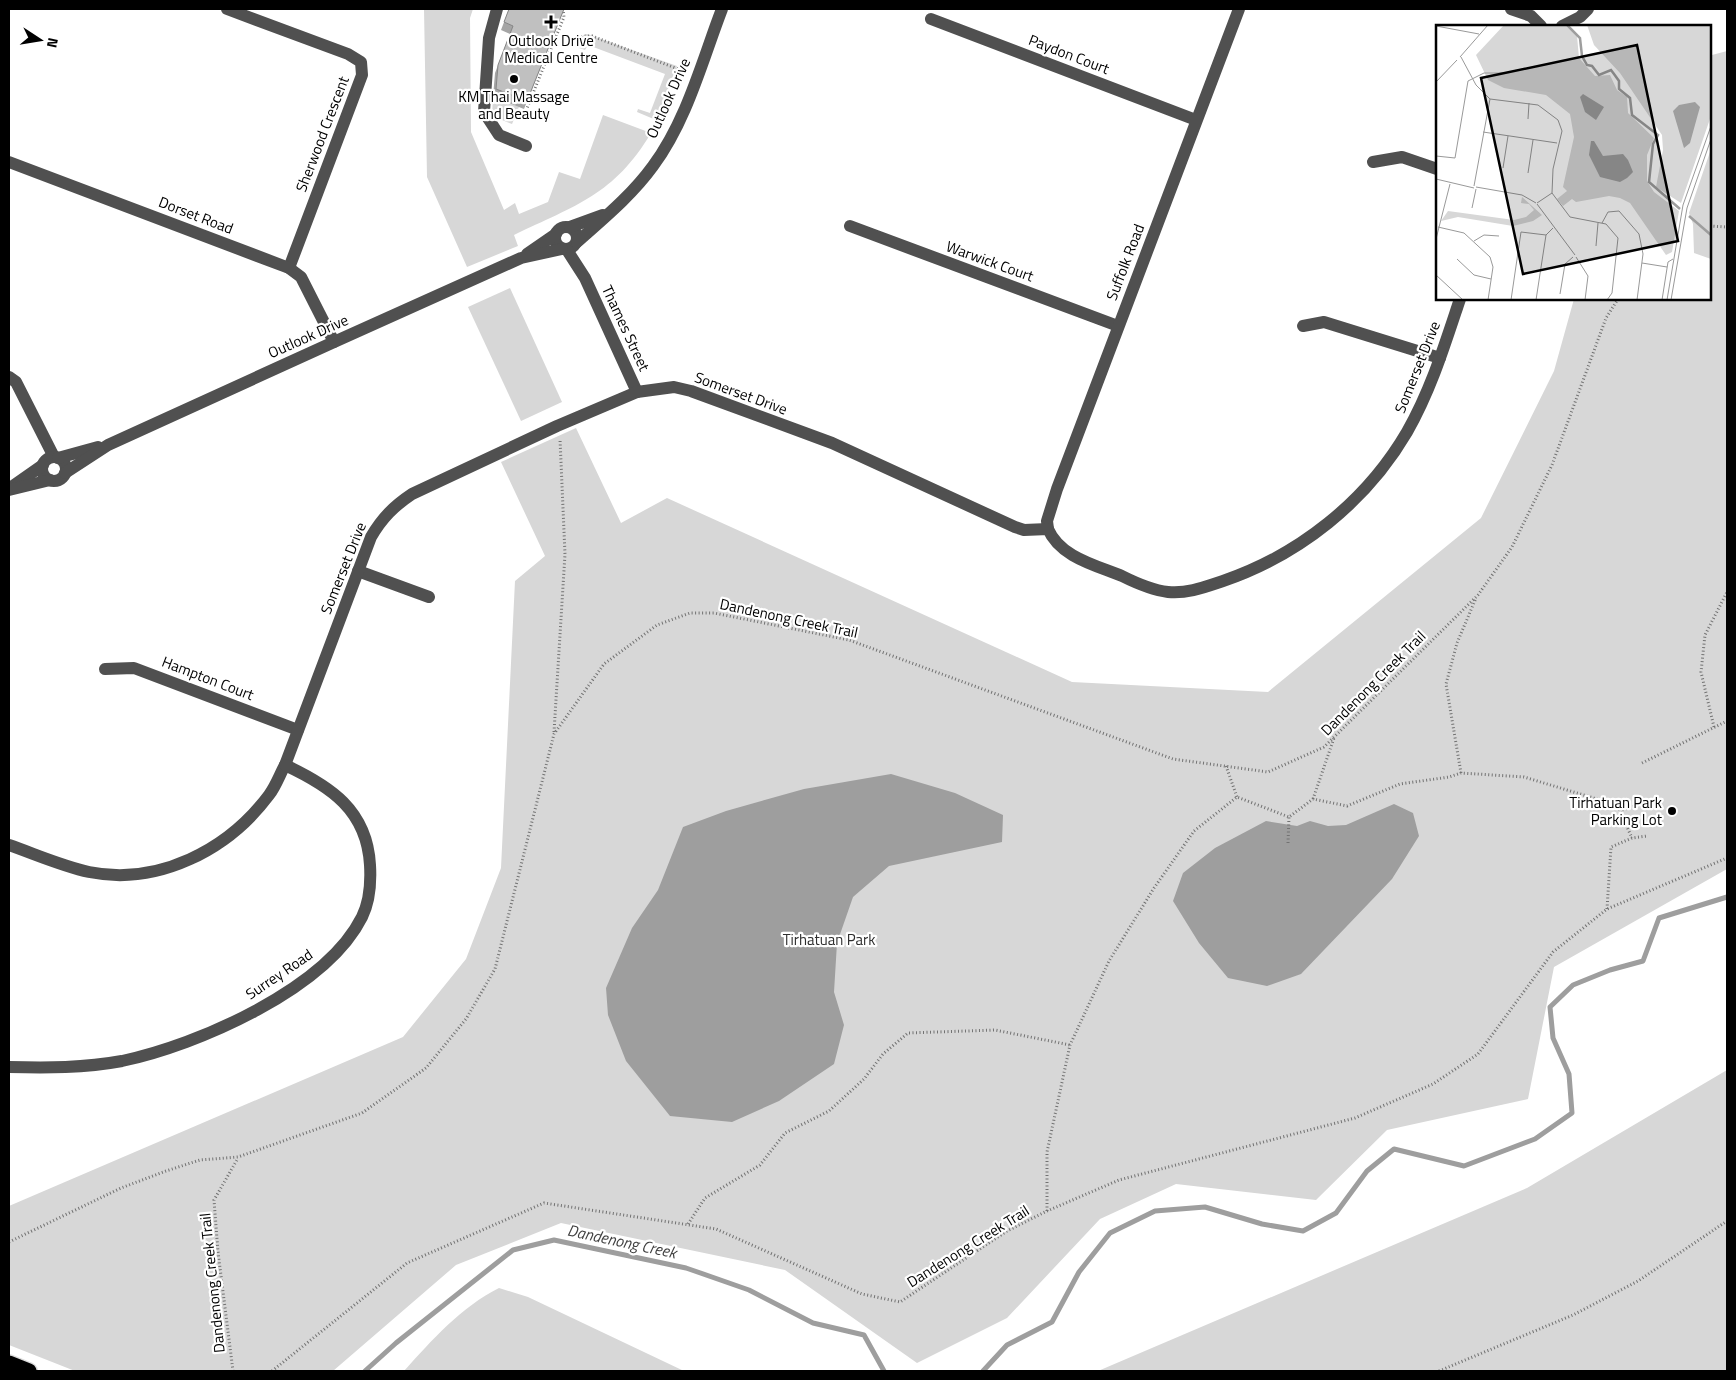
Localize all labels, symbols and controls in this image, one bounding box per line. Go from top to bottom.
north arrow [15,15,65,65]
marker: Outlook Drive Medical Centre [544,15,558,29]
inset map [1436,25,1711,300]
street label: Paydon Court [1025,28,1113,80]
place label: Outlook Drive Medical Centre [504,29,598,69]
text: N [42,36,64,50]
street label: Outlook Drive [640,54,696,142]
street label: Sherwood Crescent [289,72,355,195]
marker: KM Thai Massage and Beauty [508,73,520,85]
place label: KM Thai Massage and Beauty [458,85,570,125]
street label: Dorset Road [155,190,237,240]
street label: Suffolk Road [1100,220,1150,304]
street label: Warwick Court [943,234,1038,288]
street label: Thames Street [596,281,656,375]
street label: Outlook Drive [264,308,352,364]
street label: Somerset Drive [1388,318,1446,416]
street label: Somerset Drive [691,366,791,420]
street label: Somerset Drive [314,519,372,617]
street label: Dandenong Creek Trail [718,592,860,644]
street label: Dandenong Creek Trail [1315,625,1431,741]
street label: Hampton Court [159,650,258,706]
place label: Tirhatuan Park Parking Lot [1569,791,1663,831]
marker: Tirhatuan Park Parking Lot [1666,805,1678,817]
park label: Tirhatuan Park [783,928,875,951]
street label: Surrey Road [241,943,317,1005]
street label: Dandenong Creek Trail [902,1199,1034,1293]
street label: Dandenong Creek Trail [193,1212,231,1354]
water label: Dandenong Creek [565,1218,680,1265]

